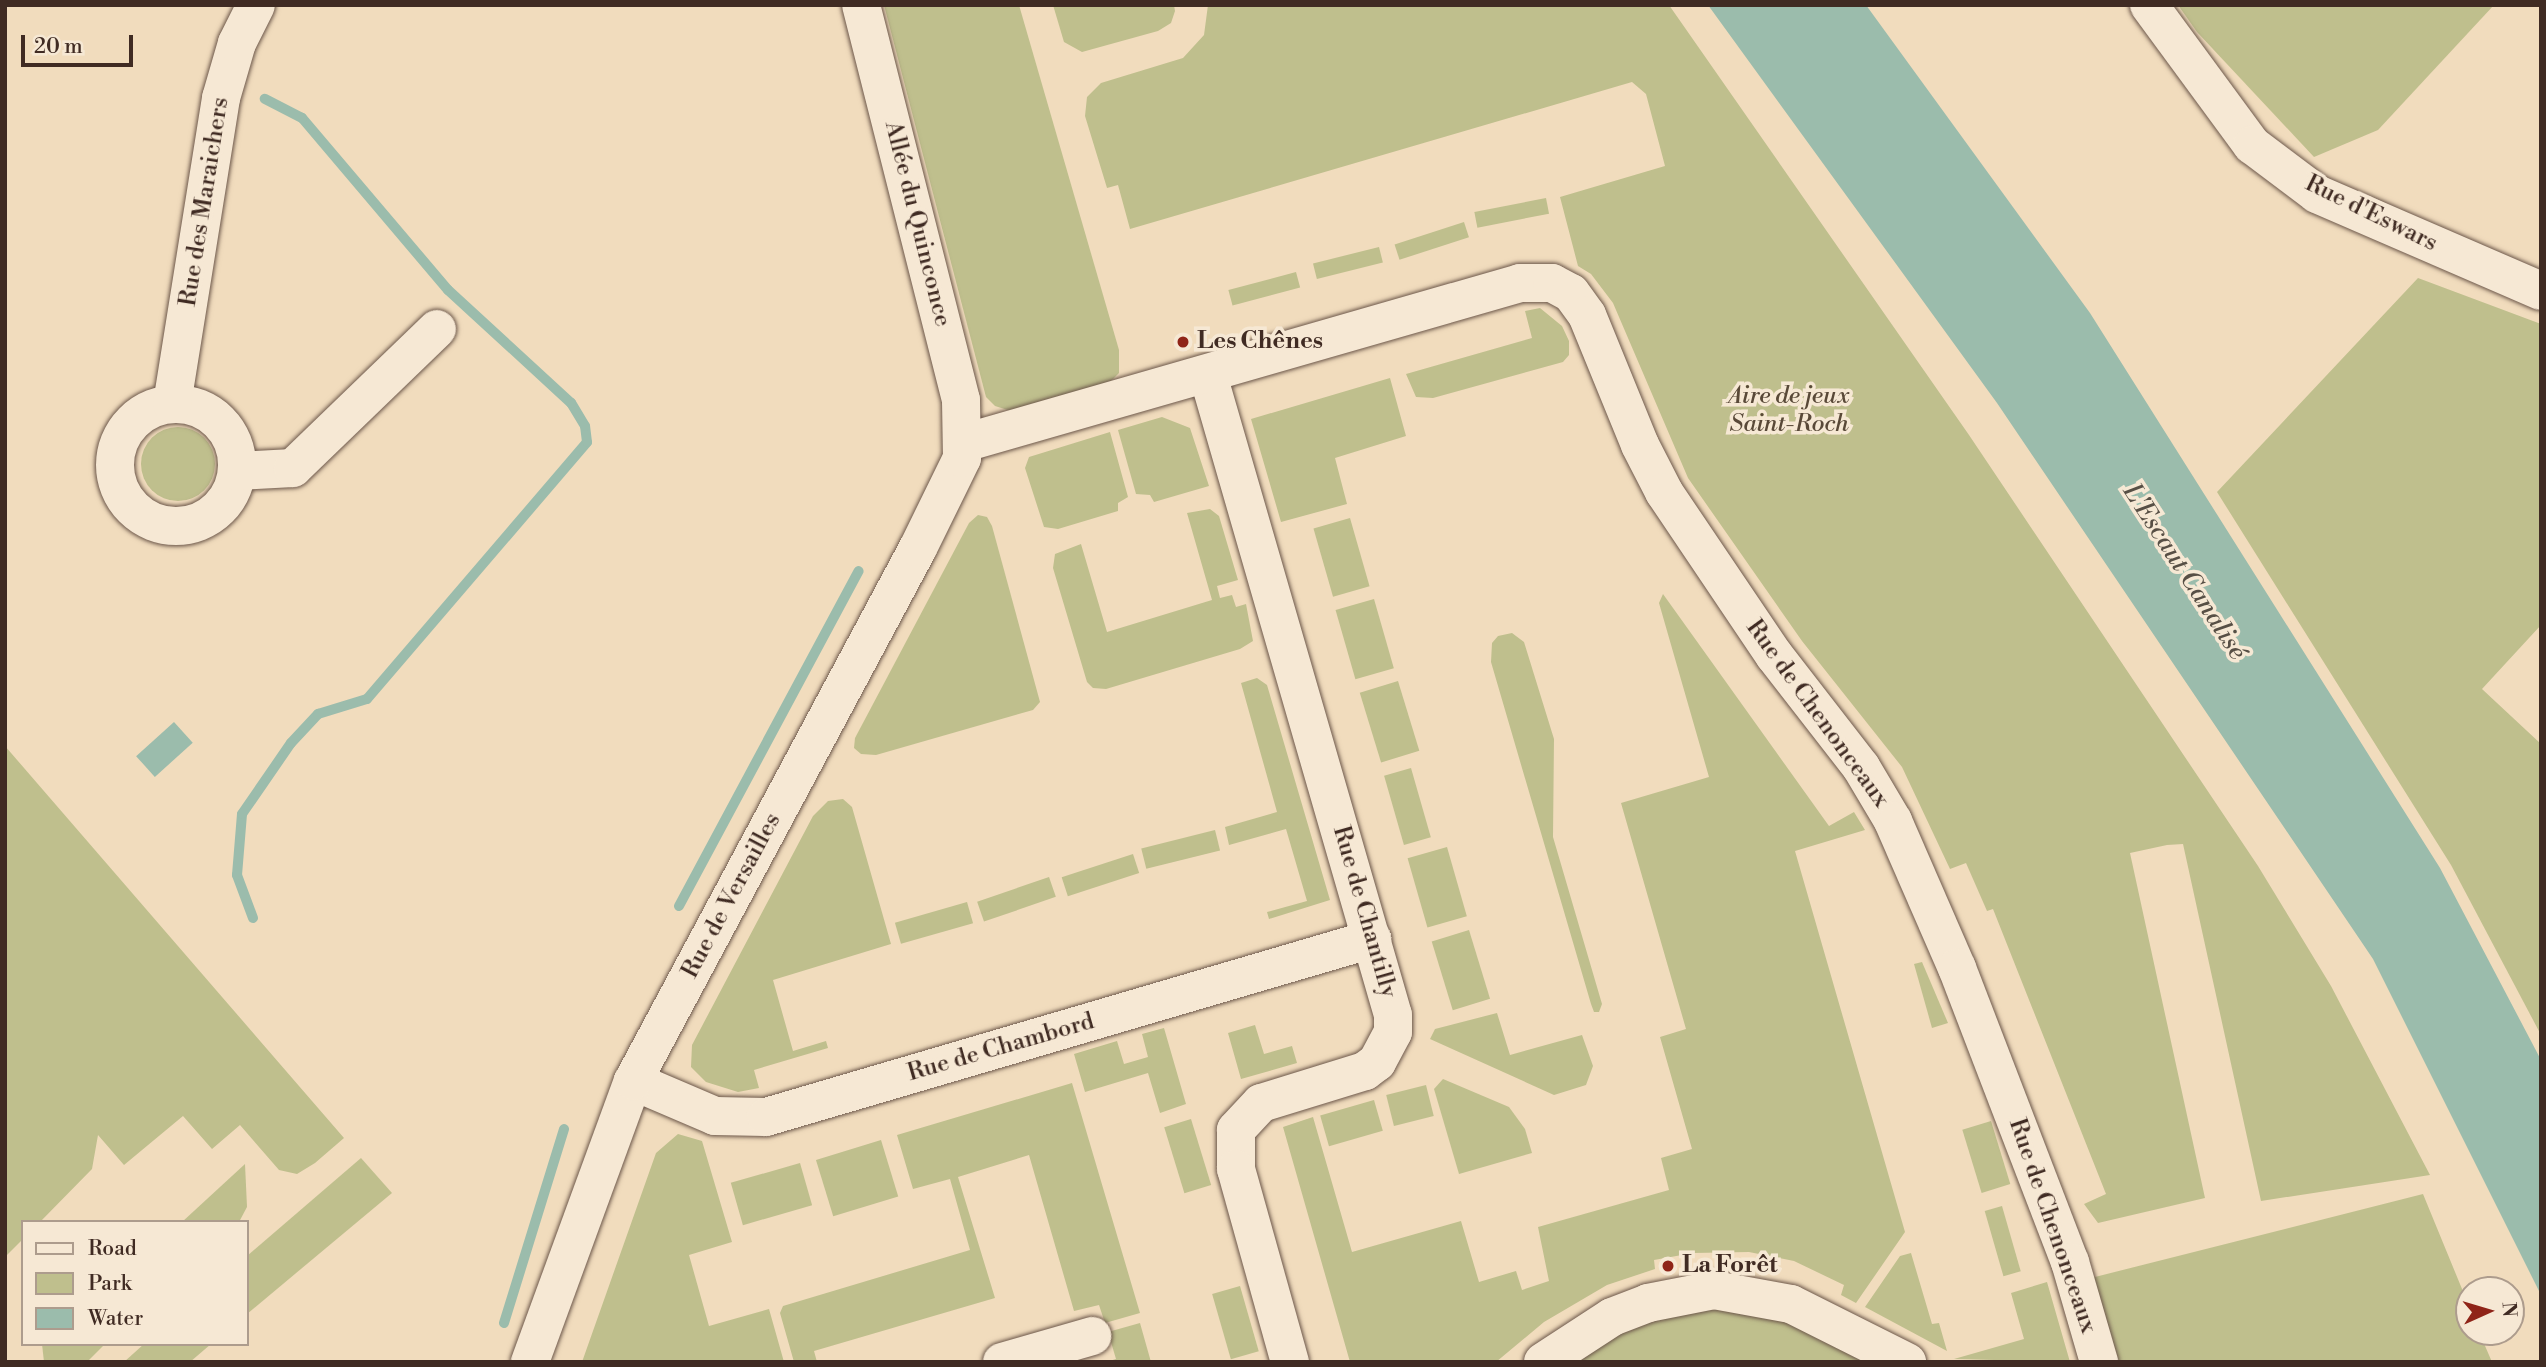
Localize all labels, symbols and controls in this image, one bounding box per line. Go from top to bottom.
scale bar [24,21,136,65]
text: 20 m [34,34,83,60]
street label: Rue des Maraichers [174,95,236,309]
street label: Allée du Quinconce [878,118,956,330]
street label: Rue d'Eswars [2300,170,2442,258]
place label: Les Chênes [1197,328,1323,356]
marker: Les Chênes [1175,334,1191,350]
park label: Aire de jeux Saint-Roch [1728,383,1850,439]
water label: L'Escaut Canalisé [2116,478,2252,666]
street label: Rue de Chenonceaux [1739,614,1895,814]
street label: Rue de Versailles [676,808,788,984]
street label: Rue de Chantilly [1326,823,1402,1001]
street label: Rue de Chambord [904,1008,1098,1088]
street label: Rue de Chenonceaux [2002,1115,2102,1337]
legend [21,1220,248,1346]
text: Road [88,1236,137,1262]
place label: La Forêt [1682,1252,1778,1280]
marker: La Forêt [1660,1258,1676,1274]
text: Park [88,1271,132,1297]
north arrow [2455,1276,2525,1346]
text: N [2496,1301,2521,1318]
text: Water [88,1306,143,1332]

